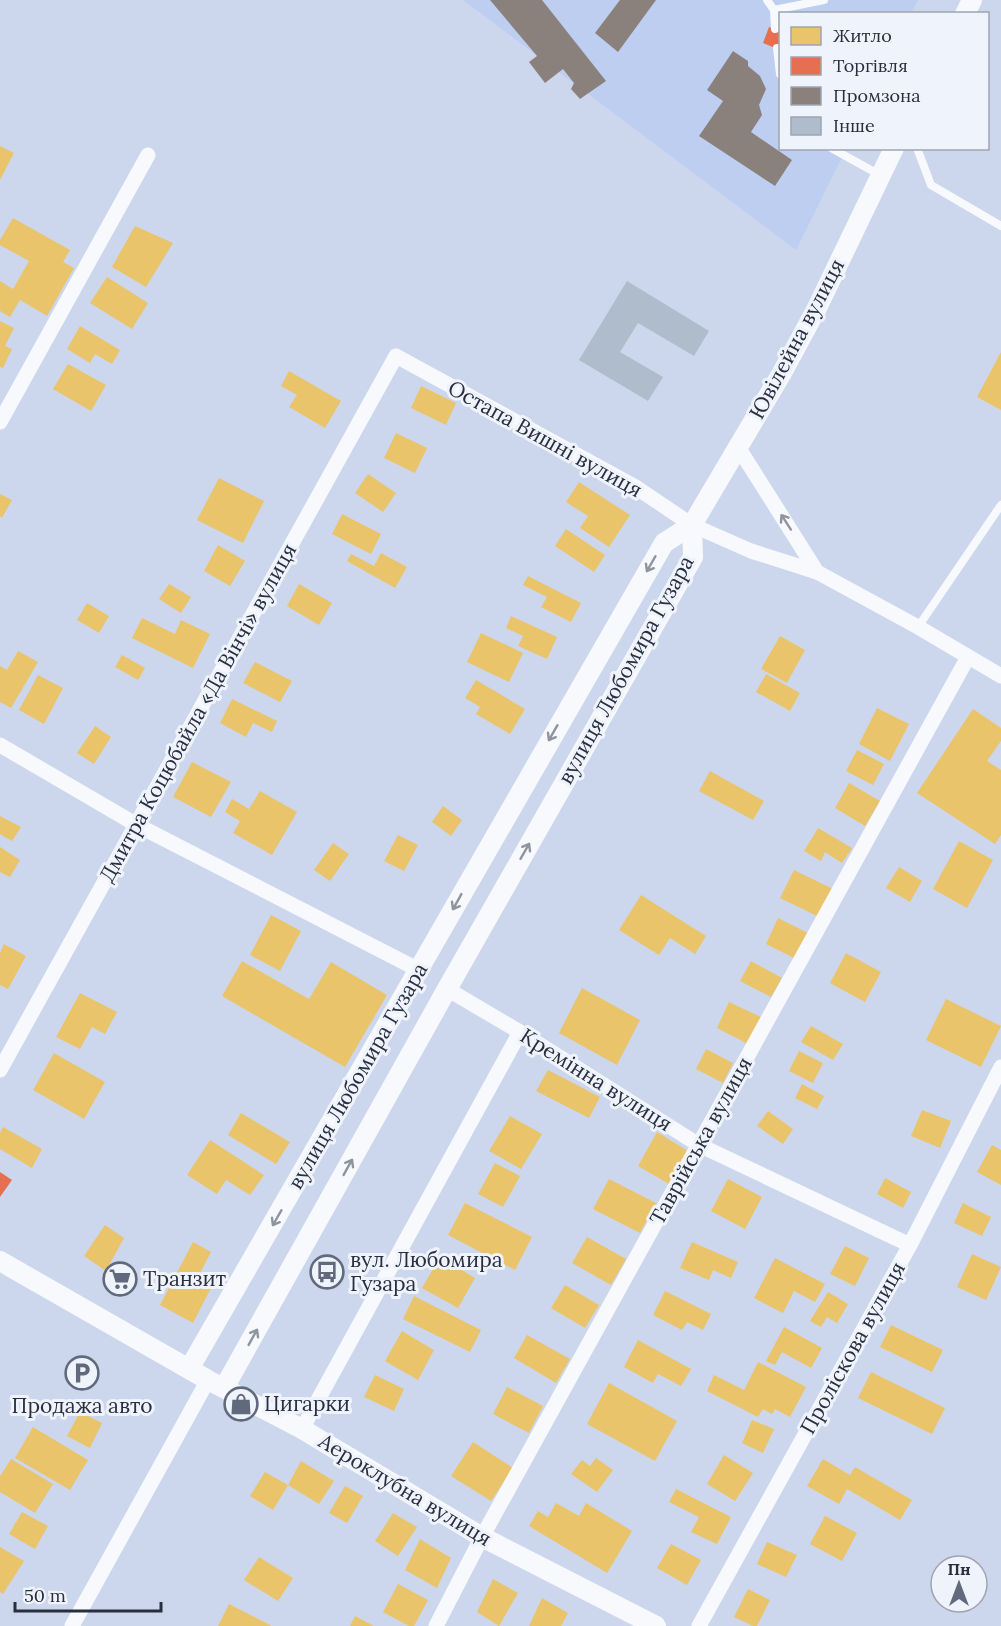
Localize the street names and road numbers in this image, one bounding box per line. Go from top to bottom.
street label: Ювілейна вулиця [743,254,850,424]
street label: Остапа Вишні вулиця [443,374,647,503]
street label: Дмитра Коцюбайла «Да Вінчі» вулиця [93,539,302,887]
street label: вулиця Любомира Гузара [552,551,700,789]
street label: вулиця Любомира Гузара [282,958,434,1194]
street label: Кремінна вулиця [515,1022,677,1137]
street label: Таврійська вулиця [643,1052,758,1229]
street label: Проліскова вулиця [794,1257,911,1439]
street label: Аероклубна вулиця [313,1427,497,1552]

